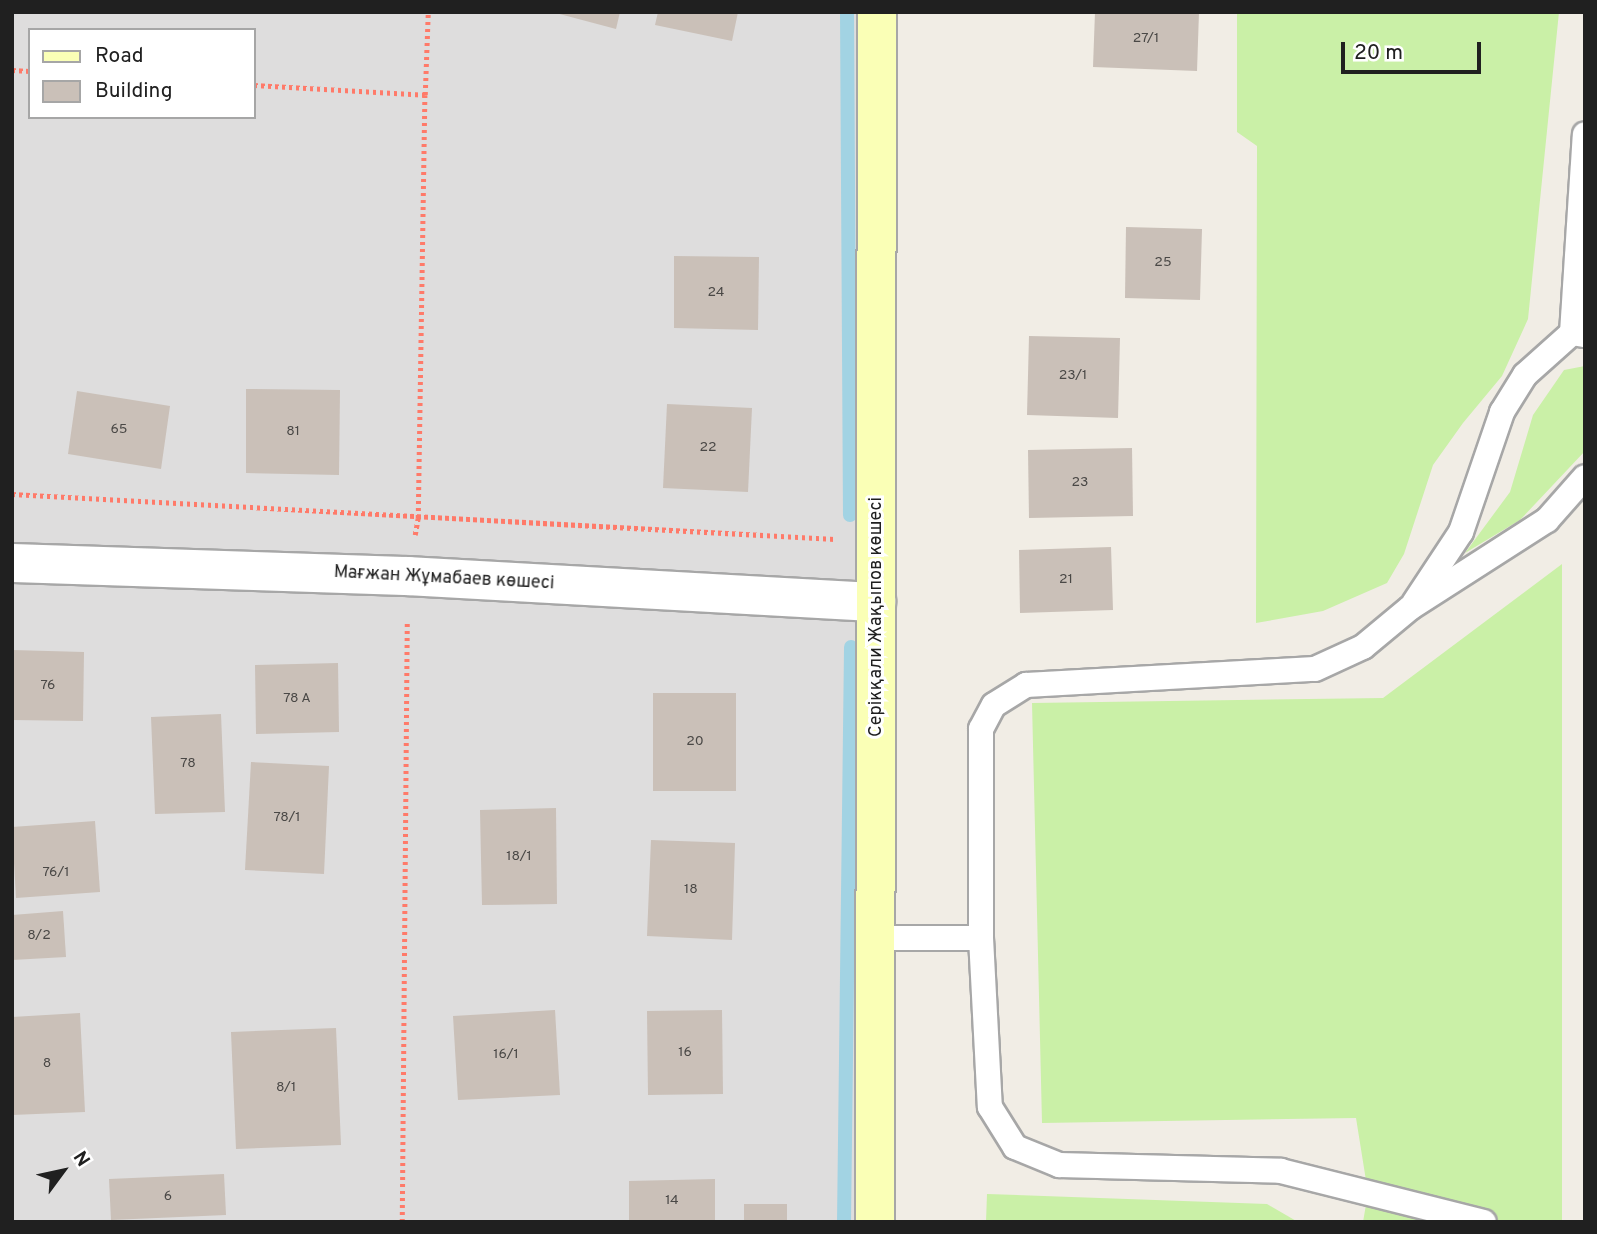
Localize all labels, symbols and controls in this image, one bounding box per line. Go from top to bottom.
legend [28,28,256,119]
scale bar [1345,28,1485,72]
house number: 27/1 [1133,31,1159,47]
text: 20 m [1354,40,1403,67]
text: Road [95,43,144,70]
text: Building [95,78,173,105]
house number: 25 [1154,255,1172,271]
house number: 24 [707,285,725,301]
house number: 23/1 [1059,368,1087,384]
house number: 65 [110,422,128,438]
house number: 81 [286,424,300,440]
house number: 22 [699,440,717,456]
house number: 23 [1072,475,1088,491]
street label: Серікқали Жақыпов көшесі [866,497,888,737]
street label: Мағжан Жұмабаев көшесі [333,562,555,596]
house number: 21 [1059,572,1073,588]
house number: 76 [41,678,55,694]
house number: 78 А [283,691,311,707]
house number: 20 [686,734,704,750]
house number: 78 [180,756,196,772]
house number: 78/1 [273,810,301,826]
house number: 18/1 [506,849,532,865]
house number: 76/1 [42,865,70,881]
house number: 18 [684,882,698,898]
house number: 8/2 [27,928,51,944]
house number: 16 [678,1045,692,1061]
house number: 16/1 [493,1047,519,1063]
house number: 8 [43,1056,51,1072]
house number: 8/1 [276,1080,296,1096]
north arrow [28,1136,98,1206]
text: N [67,1147,94,1172]
house number: 6 [164,1189,172,1205]
house number: 14 [665,1193,679,1209]

